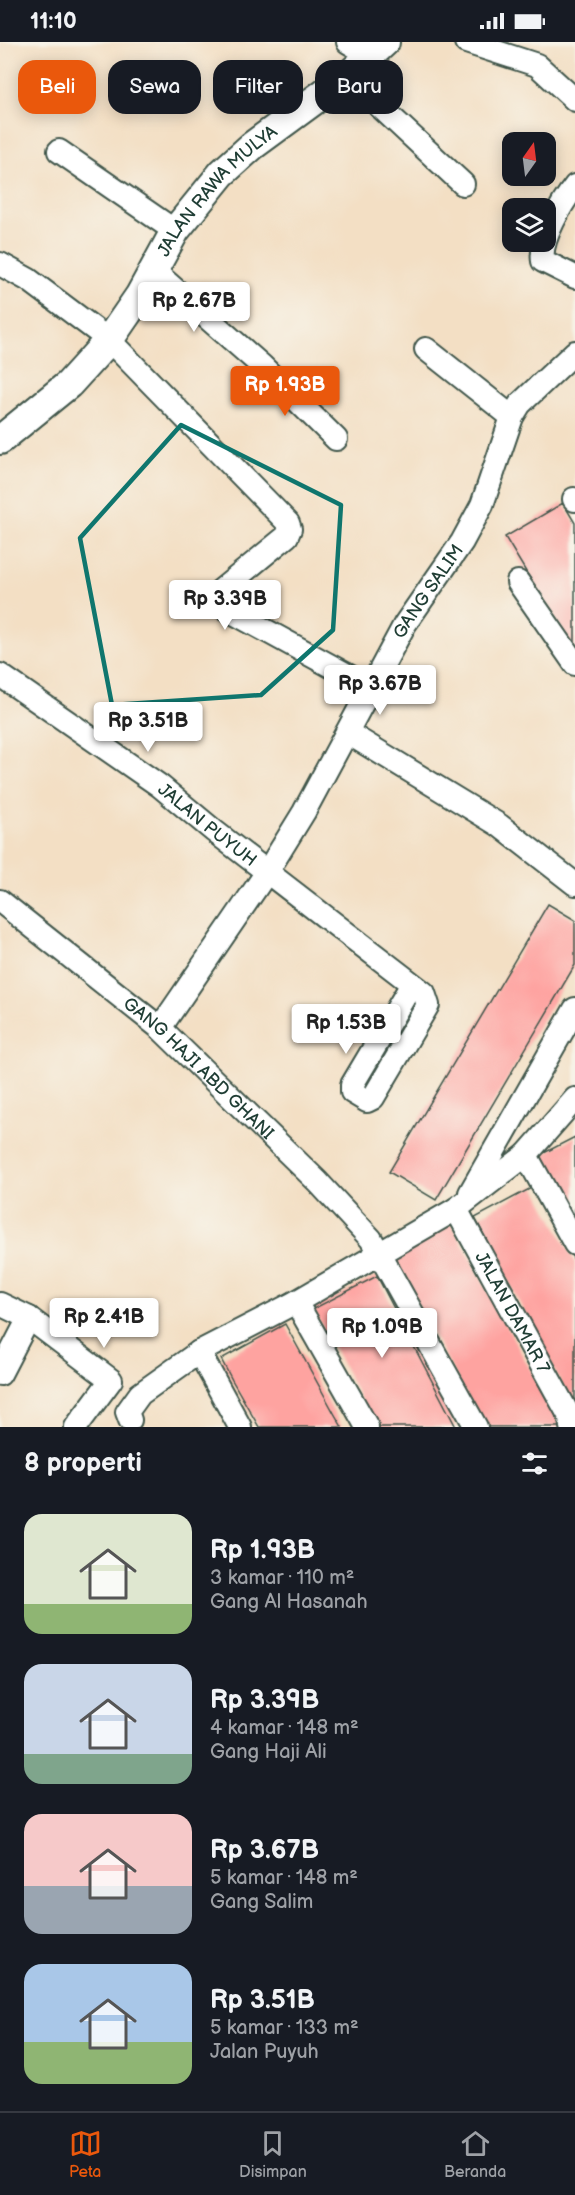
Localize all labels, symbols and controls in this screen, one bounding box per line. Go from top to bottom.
text: 11:10 [30,8,77,35]
chip: Beli [18,60,96,114]
chip: Sewa [108,60,201,114]
chip: Filter [213,60,303,114]
chip: Baru [315,60,403,114]
street label: JALAN RAWA MULYA [153,121,281,260]
north arrow [502,132,556,186]
map controls [502,132,556,252]
button: layers [502,198,556,252]
pin: Rp 2.67B [132,282,256,333]
text: Rp 2.67B [152,289,236,313]
pin: Rp 1.93B [223,366,347,417]
text: Rp 1.93B [245,373,325,397]
street label: GANG SALIM [389,540,468,642]
pin: Rp 3.39B [163,580,287,631]
text: Rp 3.39B [183,587,267,611]
pin: Rp 3.67B [318,665,442,716]
text: Rp 3.67B [338,672,422,696]
pin: Rp 3.51B [86,702,210,753]
text: Rp 3.51B [108,709,188,733]
street label: JALAN PUYUH [154,778,261,871]
street label: GANG HAJI ABD GHANI [119,993,278,1144]
pin: Rp 1.53B [284,1004,408,1055]
text: Rp 1.53B [306,1011,386,1035]
street label: JALAN DAMAR 7 [471,1248,555,1377]
pin: Rp 2.41B [42,1298,166,1349]
text: Rp 2.41B [64,1305,144,1329]
pin: Rp 1.09B [320,1308,444,1359]
text: Rp 1.09B [341,1315,423,1339]
icon: filters [518,1447,551,1480]
text: 8 properti [24,1448,142,1479]
text: Rp 1.93B [210,1535,315,1566]
icon: home [72,1538,144,1610]
text: 3 kamar · 110 m² [210,1566,354,1590]
text: Gang Al Hasanah [210,1590,367,1614]
text: Rp 3.39B [210,1685,319,1716]
icon: home [72,1688,144,1760]
text: 4 kamar · 148 m² [210,1716,359,1740]
text: Gang Haji Ali [210,1740,327,1764]
text: Rp 3.67B [210,1835,319,1866]
icon: home [72,1838,144,1910]
text: 5 kamar · 148 m² [210,1866,358,1890]
text: Gang Salim [210,1890,313,1914]
text: Rp 3.51B [210,1985,315,2016]
icon: home [72,1988,144,2060]
text: 5 kamar · 133 m² [210,2016,359,2040]
text: Jalan Puyuh [210,2040,319,2064]
tab: Peta [69,2127,102,2182]
tab: Disimpan [239,2127,307,2182]
tab: Beranda [444,2127,506,2182]

